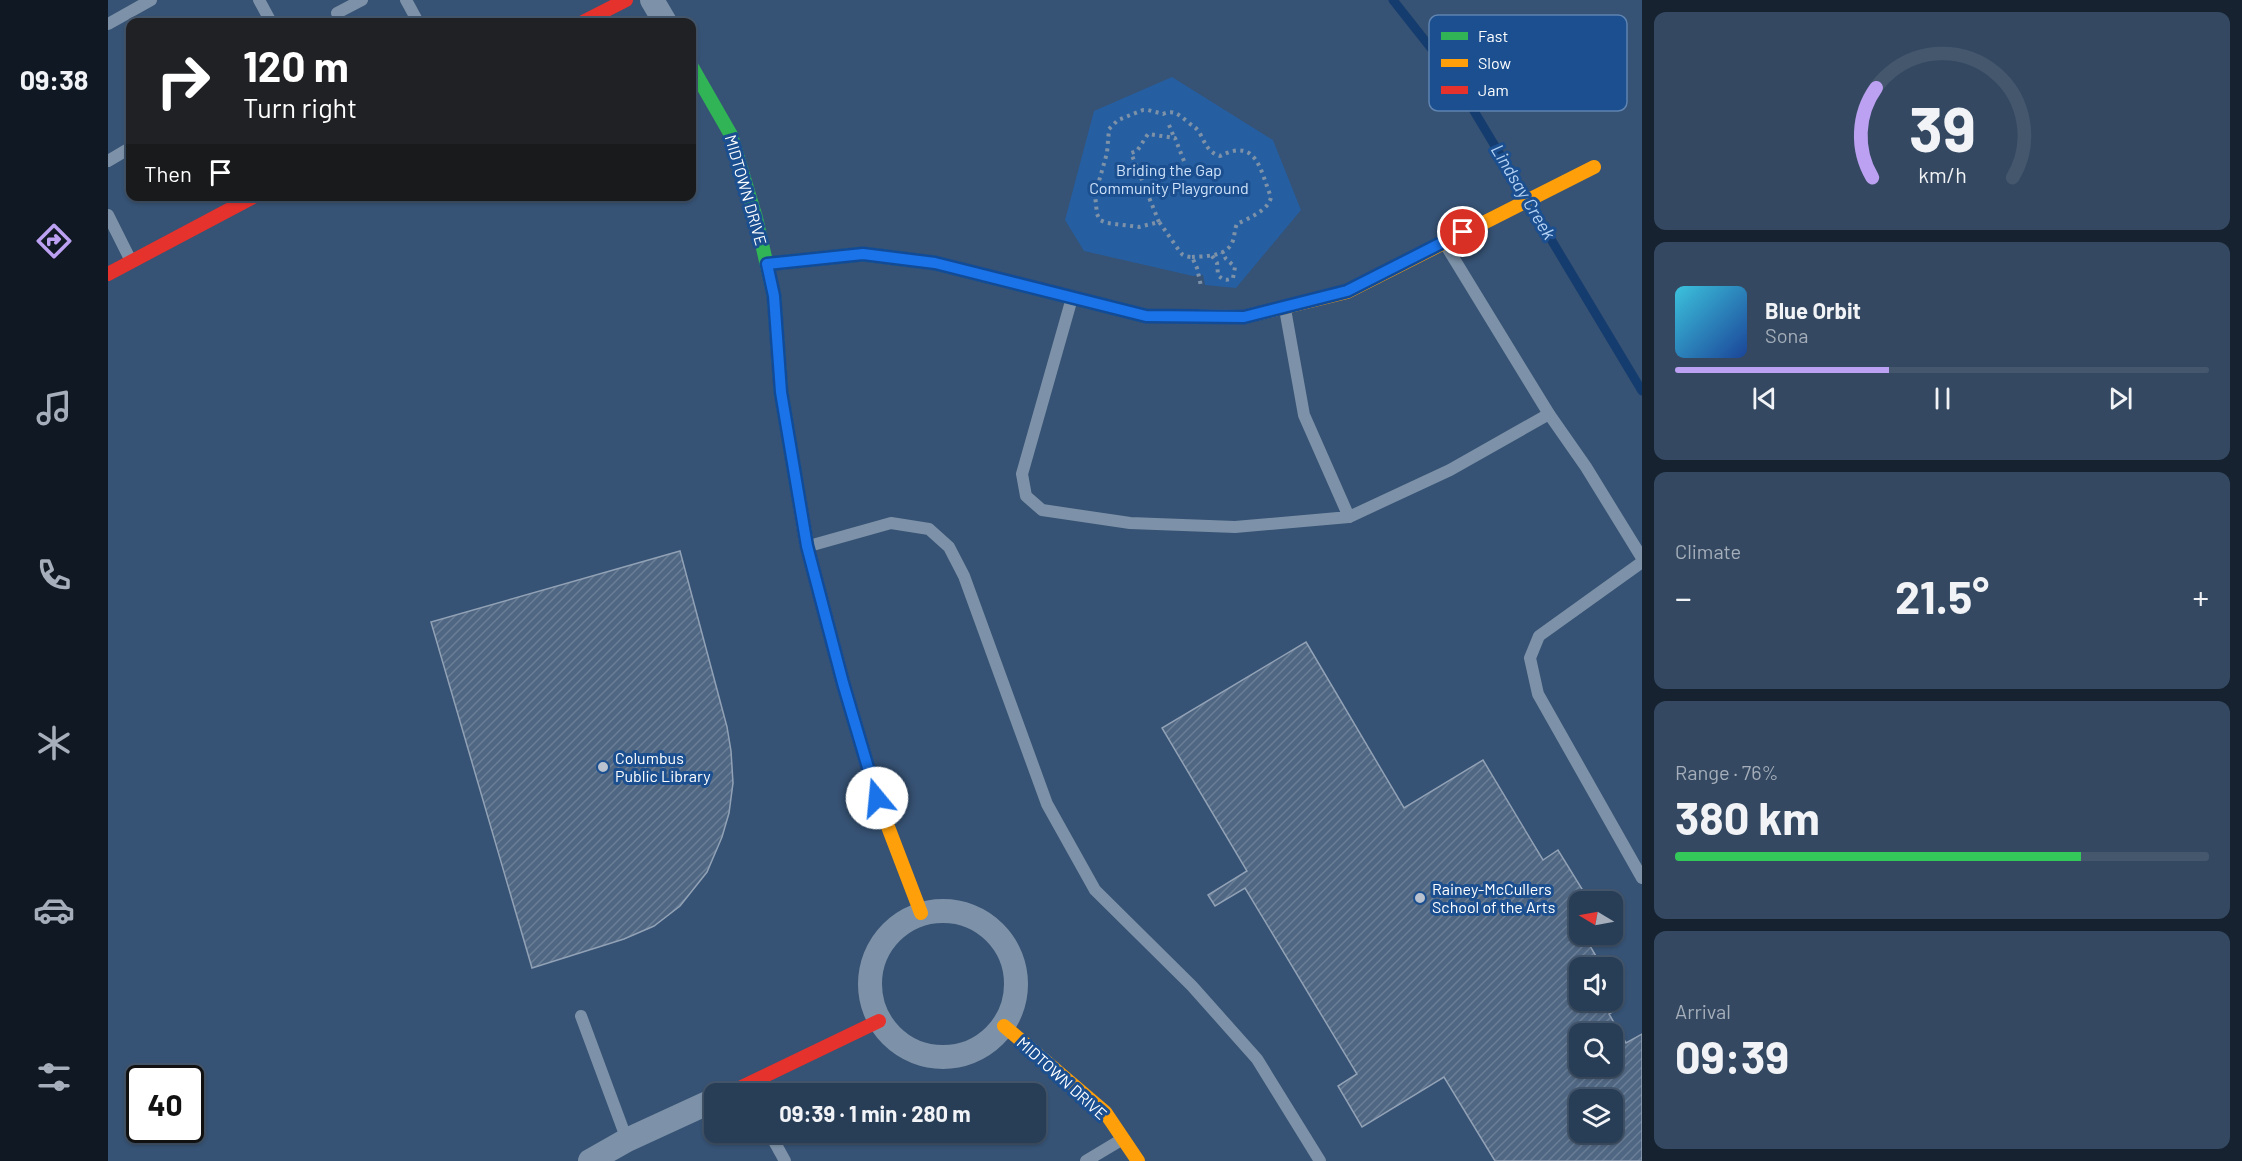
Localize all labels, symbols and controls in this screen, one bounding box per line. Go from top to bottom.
legend [1429,15,1627,111]
text: Fast [1478,26,1508,45]
text: 120 m [243,40,349,90]
icon: right [144,42,222,120]
text: Slow [1478,53,1511,72]
text: 09:38 [20,63,88,95]
text: Jam [1478,80,1509,99]
text: 39 [1909,90,1975,164]
text: Turn right [243,91,357,123]
street label: MIDTOWN DRIVE [722,132,771,247]
water label: Lindsay Creek [1487,140,1561,243]
icon: arrive [204,156,237,189]
text: Then [144,160,192,186]
park label: Briding the Gap Community Playground [1089,160,1249,197]
text: km/h [1918,162,1966,187]
pin [1437,206,1488,257]
icon: arrive [1446,215,1479,248]
icon: directions [33,220,75,262]
text: Blue Orbit [1765,297,1861,323]
text: Sona [1765,323,1809,347]
icon: previous [1748,382,1781,415]
icon: pause [1926,382,1959,415]
icon: next [2104,382,2137,415]
icon: music [33,387,75,429]
text: Climate [1675,539,1741,563]
icon: phone [33,554,75,596]
text: 21.5° [1895,569,1989,623]
text: − [1675,577,1692,617]
text: + [2193,577,2209,617]
icon: climate [33,722,75,764]
place label: Columbus Public Library [615,748,711,785]
marker: Columbus Public Library [596,760,610,774]
text: Range · 76% [1675,760,1779,784]
position arrow [845,766,909,830]
text: 380 km [1675,790,1820,844]
place label: Rainey-McCullers School of the Arts [1432,879,1555,916]
icon: car [33,889,75,931]
marker: Rainey-McCullers School of the Arts [1413,891,1427,905]
north arrow [1569,891,1623,945]
map controls [1569,891,1623,1143]
button: sound [1569,957,1623,1011]
text: Arrival [1675,999,1731,1023]
button: search [1569,1023,1623,1077]
text: 09:39 [1675,1029,1789,1083]
street label: MIDTOWN DRIVE [1014,1032,1111,1123]
icon: filters [33,1056,75,1098]
speed limit sign: 40 [126,1065,204,1143]
button: layers [1569,1089,1623,1143]
text: 09:39 · 1 min · 280 m [779,1100,971,1126]

